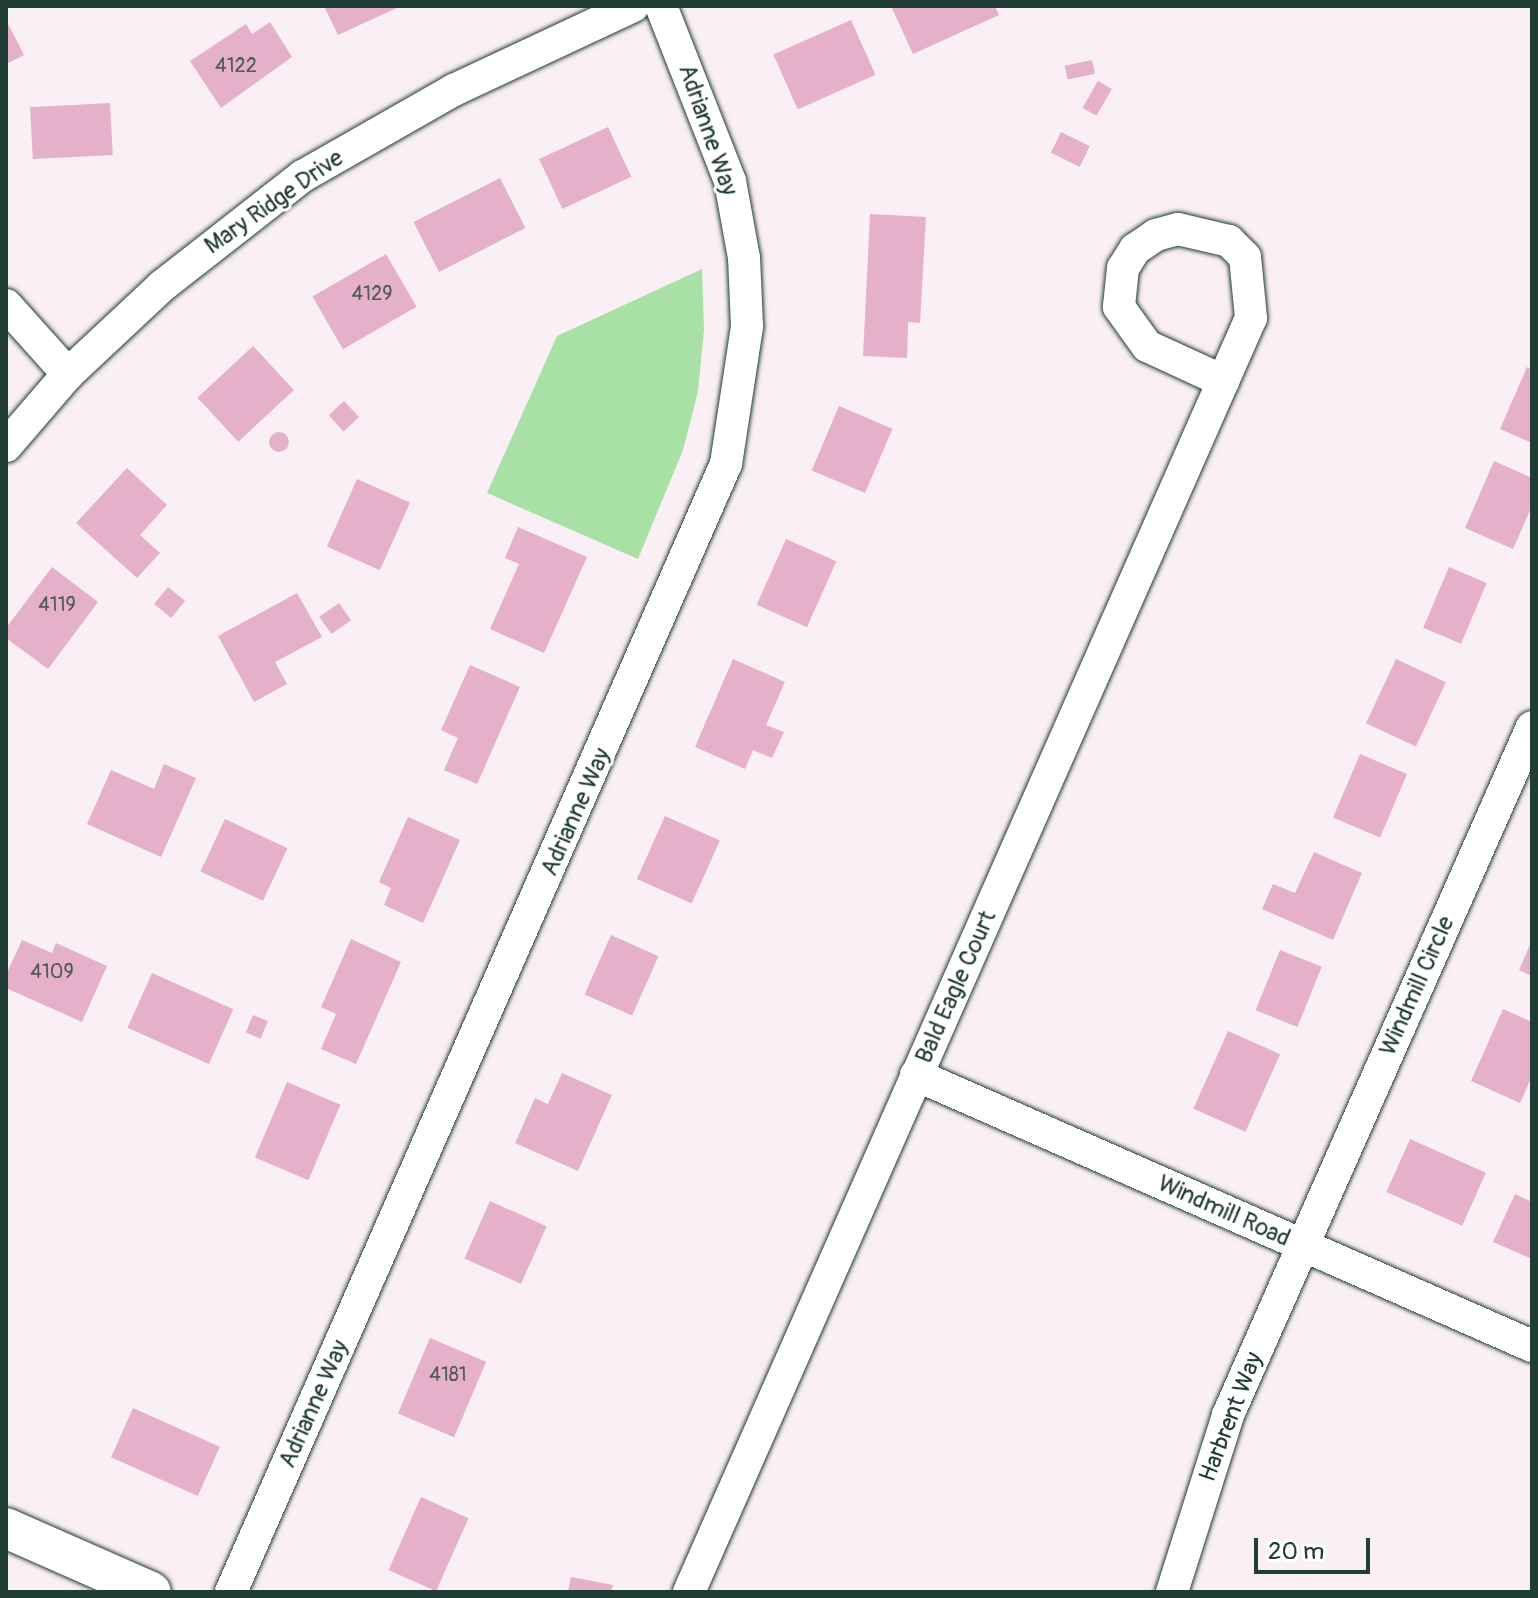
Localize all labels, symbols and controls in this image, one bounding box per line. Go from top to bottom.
house number: 4122 [215,53,257,77]
street label: Adrianne Way [672,61,744,199]
street label: Mary Ridge Drive [199,144,349,260]
house number: 4129 [352,281,392,305]
house number: 4119 [38,592,76,616]
street label: Adrianne Way [535,744,617,880]
street label: Bald Eagle Court [910,906,1002,1068]
street label: Windmill Circle [1373,912,1461,1060]
house number: 4109 [30,959,74,983]
street label: Windmill Road [1153,1169,1295,1253]
street label: Adrianne Way [273,1336,355,1472]
street label: Harbrent Way [1193,1348,1269,1486]
house number: 4181 [429,1362,467,1386]
scale bar [1258,1522,1374,1572]
text: 20 m [1268,1537,1324,1566]

